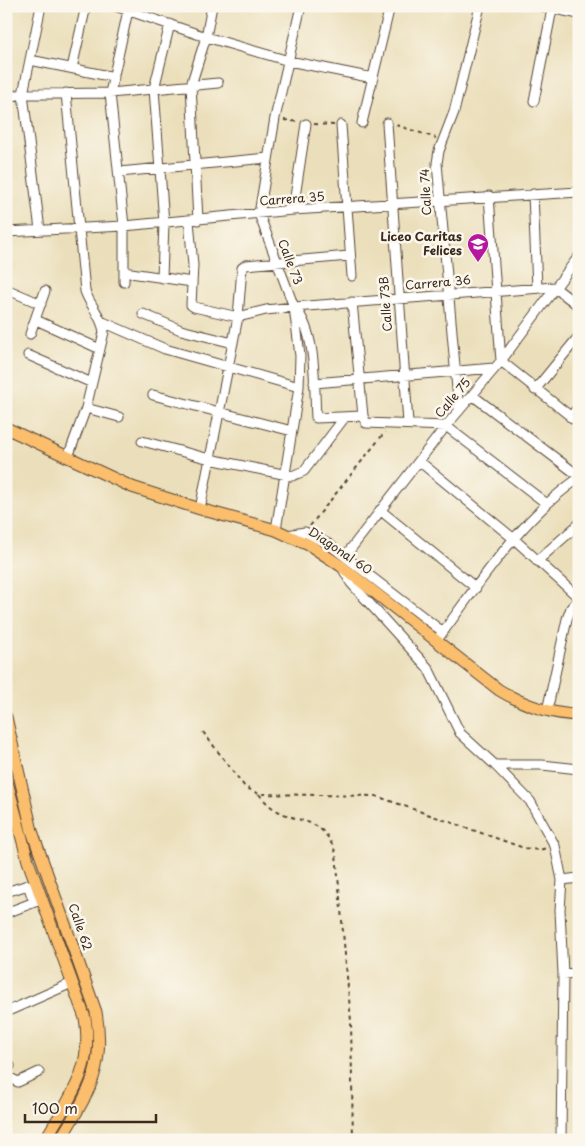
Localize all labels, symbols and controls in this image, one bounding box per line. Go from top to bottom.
street label: Calle 74 [415,168,435,216]
street label: Carrera 35 [259,187,325,209]
place label: Liceo Caritas Felices [381,227,462,259]
school or university icon: Liceo Caritas Felices [466,232,490,263]
street label: Calle 73 [274,236,308,287]
street label: Carrera 36 [404,270,472,294]
street label: Calle 73B [374,276,396,332]
street label: Calle 75 [430,373,474,421]
street label: Diagonal 60 [305,522,376,578]
street label: Calle 62 [65,901,97,953]
scale bar [25,1091,156,1123]
text: 100 m [32,1096,78,1119]

